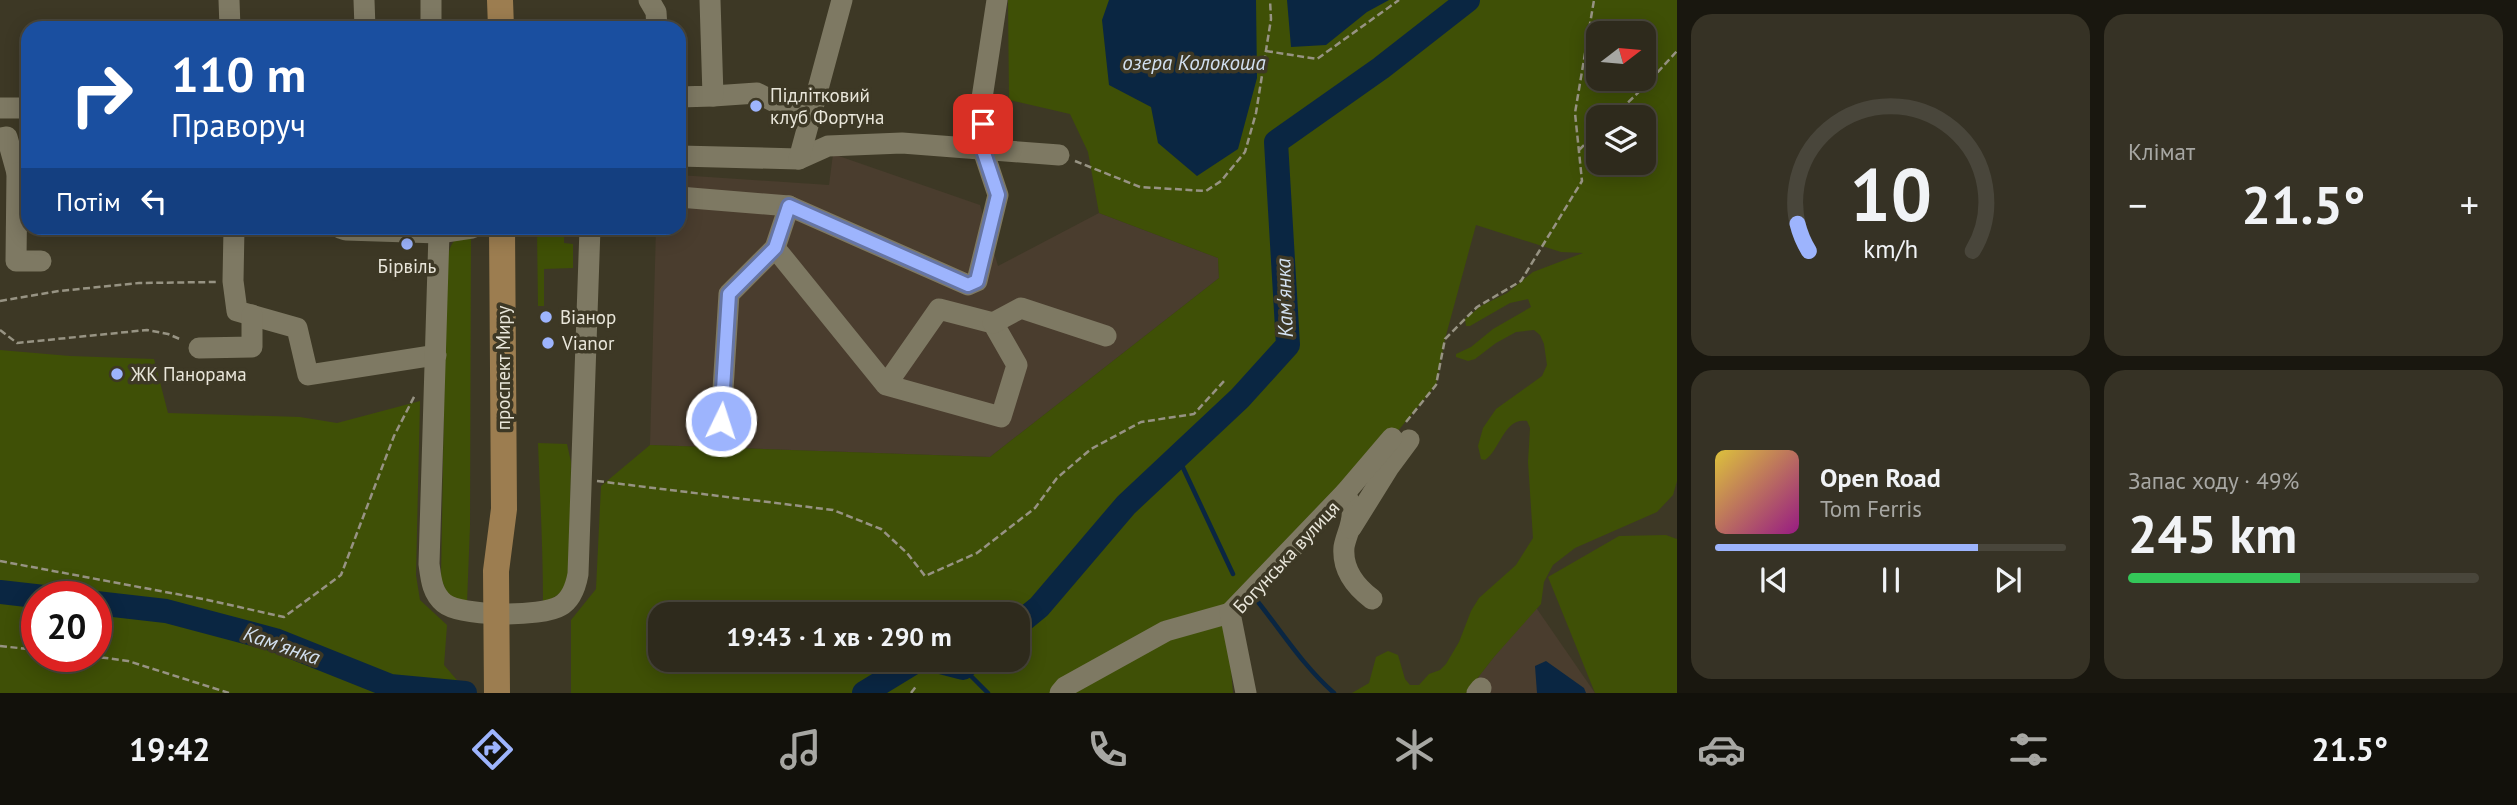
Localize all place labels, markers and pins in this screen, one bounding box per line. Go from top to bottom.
place label: Підлітковий клуб Фортуна [770,83,884,129]
pin [953,94,1013,154]
marker: Підлітковий клуб Фортуна [748,98,764,114]
marker: Бірвіль [399,236,415,252]
place label: Бірвіль [378,254,437,278]
place label: Віанор [560,305,616,329]
marker: Віанор [538,309,554,325]
place label: Vianor [561,331,615,355]
marker: Vianor [540,335,556,351]
place label: ЖК Панорама [130,362,247,386]
marker: ЖК Панорама [109,366,125,382]

